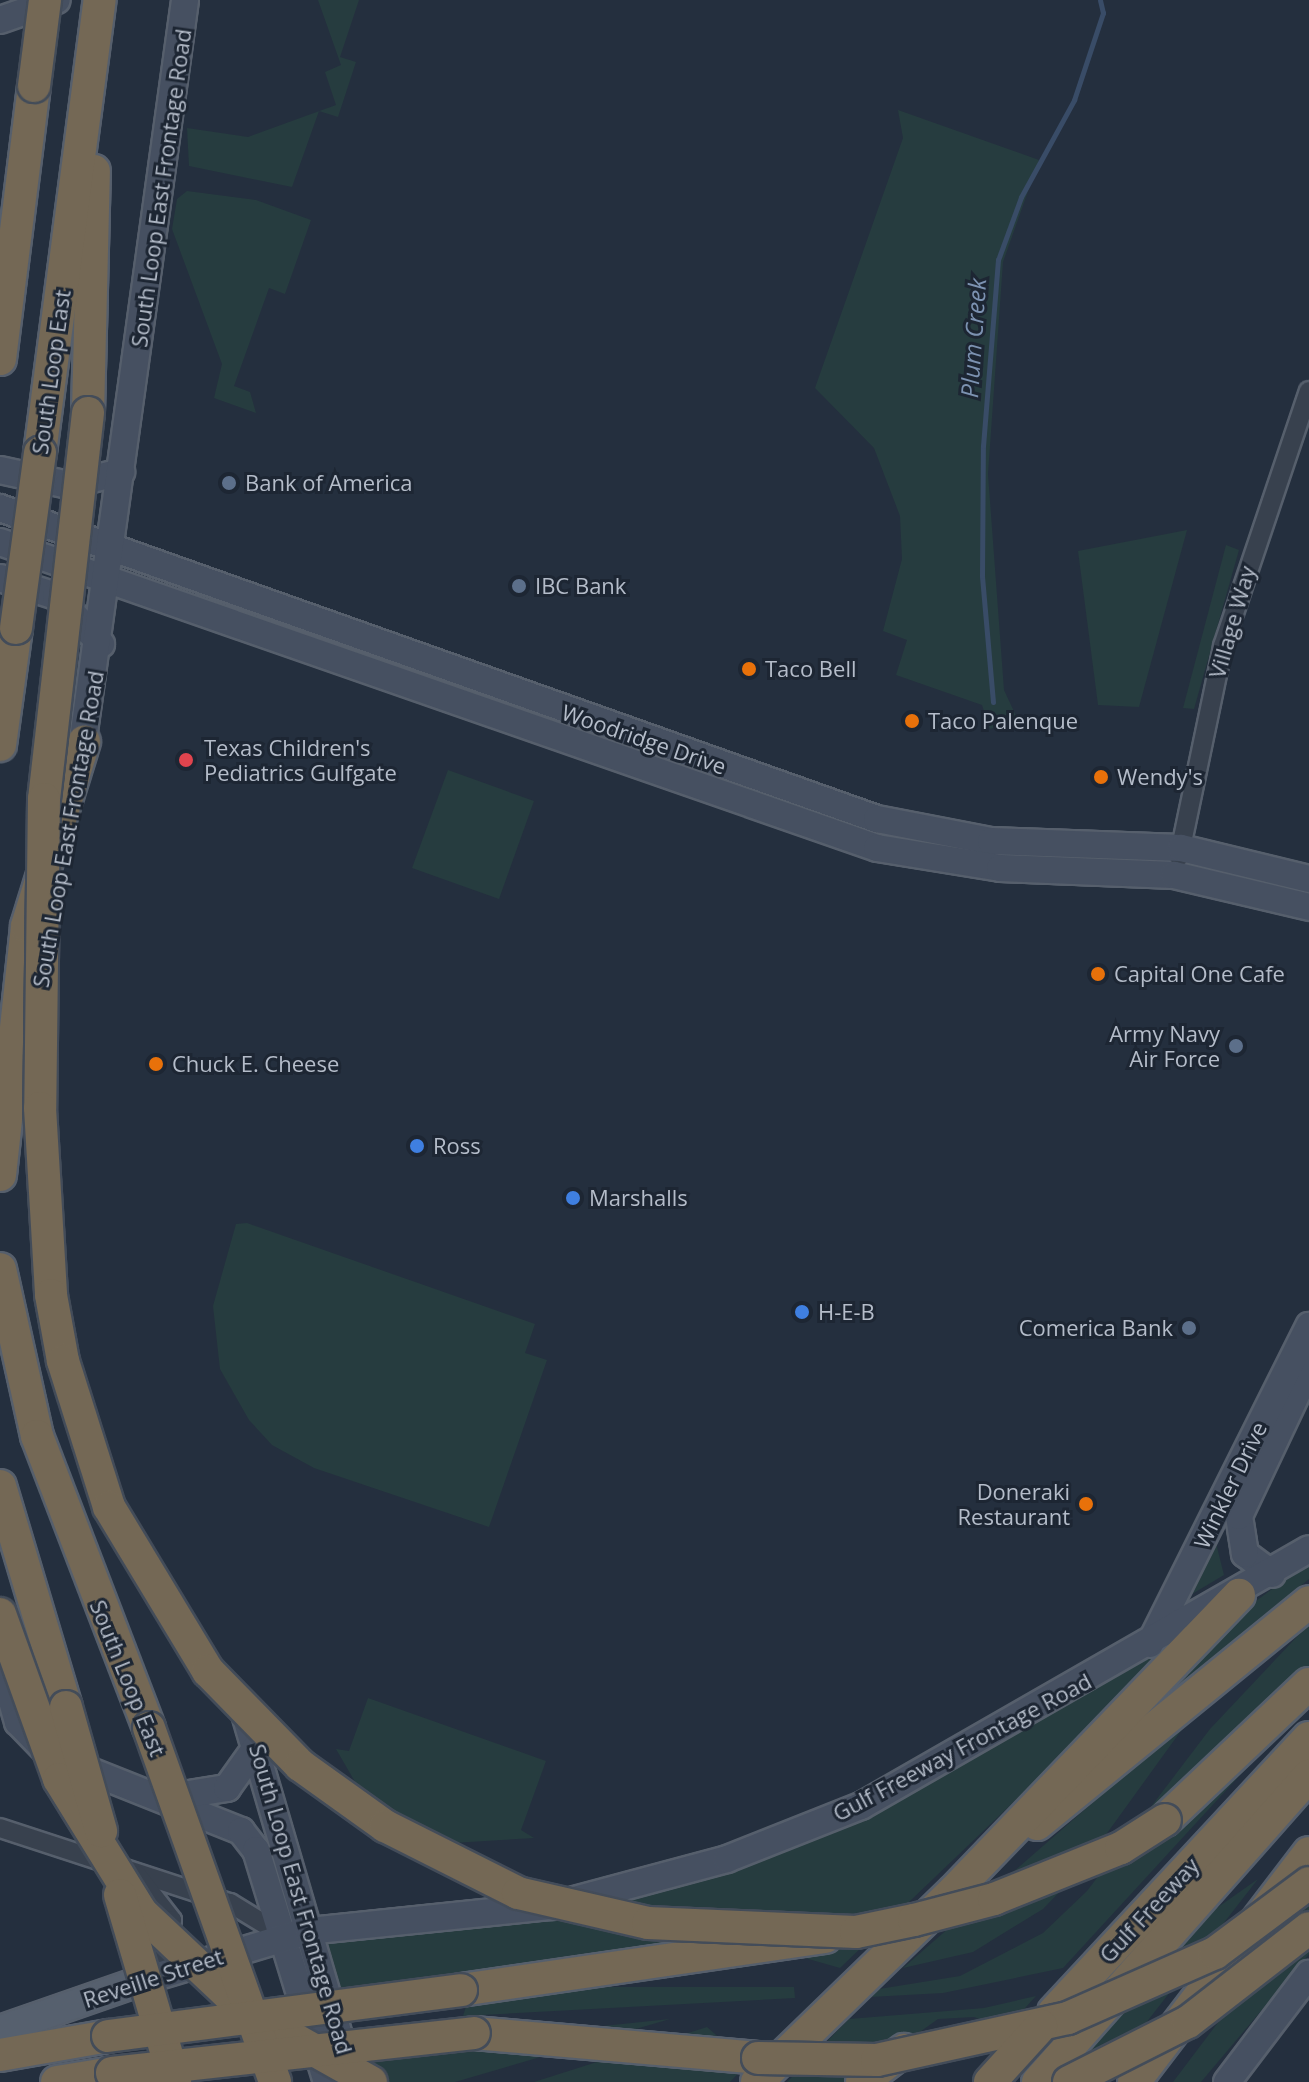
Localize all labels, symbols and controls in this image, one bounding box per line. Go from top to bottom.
street label: South Loop East Frontage Road [126,27,196,349]
water label: Plum Creek [954,277,992,399]
street label: South Loop East [26,288,76,456]
place label: Bank of America [245,470,412,496]
marker: Bank of America [220,474,238,492]
street label: Village Way [1203,563,1261,681]
place label: IBC Bank [535,573,626,599]
marker: IBC Bank [510,577,528,595]
place label: Taco Bell [765,656,857,682]
marker: Taco Bell [740,660,758,678]
street label: South Loop East Frontage Road [27,669,109,989]
street label: Woodridge Drive [558,699,730,779]
place label: Taco Palenque [928,708,1078,734]
marker: Taco Palenque [903,712,921,730]
place label: Texas Children's Pediatrics Gulfgate [204,734,397,786]
marker: Texas Children's Pediatrics Gulfgate [175,749,197,771]
place label: Wendy's [1117,764,1203,790]
marker: Wendy's [1092,768,1110,786]
place label: Capital One Cafe [1114,961,1285,987]
marker: Capital One Cafe [1089,965,1107,983]
place label: Army Navy Air Force [1109,1020,1220,1072]
marker: Army Navy Air Force [1227,1037,1245,1055]
place label: Chuck E. Cheese [172,1051,339,1077]
marker: Chuck E. Cheese [147,1055,165,1073]
place label: Ross [433,1133,481,1159]
marker: Ross [408,1137,426,1155]
place label: Marshalls [589,1185,688,1211]
marker: Marshalls [564,1189,582,1207]
place label: H-E-B [818,1299,875,1325]
marker: H-E-B [793,1303,811,1321]
place label: Comerica Bank [1019,1315,1173,1341]
marker: Comerica Bank [1180,1319,1198,1337]
street label: Winkler Drive [1188,1417,1272,1553]
place label: Doneraki Restaurant [957,1478,1070,1530]
marker: Doneraki Restaurant [1077,1495,1095,1513]
street label: South Loop East [85,1596,171,1760]
street label: Gulf Freeway Frontage Road [828,1668,1096,1826]
street label: South Loop East Frontage Road [244,1741,358,2057]
street label: Gulf Freeway [1094,1852,1204,1968]
street label: Reveille Street [80,1943,226,2013]

